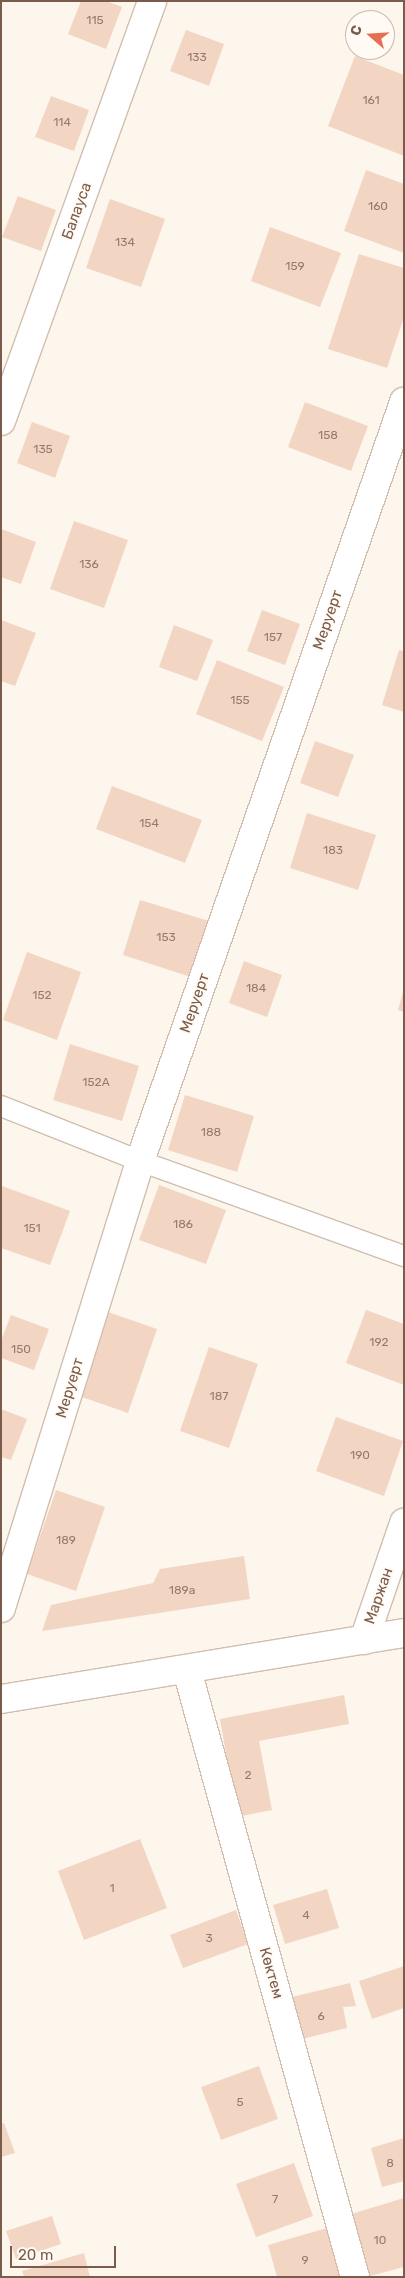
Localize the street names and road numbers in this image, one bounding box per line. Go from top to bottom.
street label: Балауса [58,180,96,242]
street label: Меруерт [309,588,347,652]
street label: Меруерт [176,971,214,1035]
street label: Меруерт [52,1356,88,1420]
street label: Маржан [361,1565,397,1627]
street label: Көктем [255,1945,287,2001]

